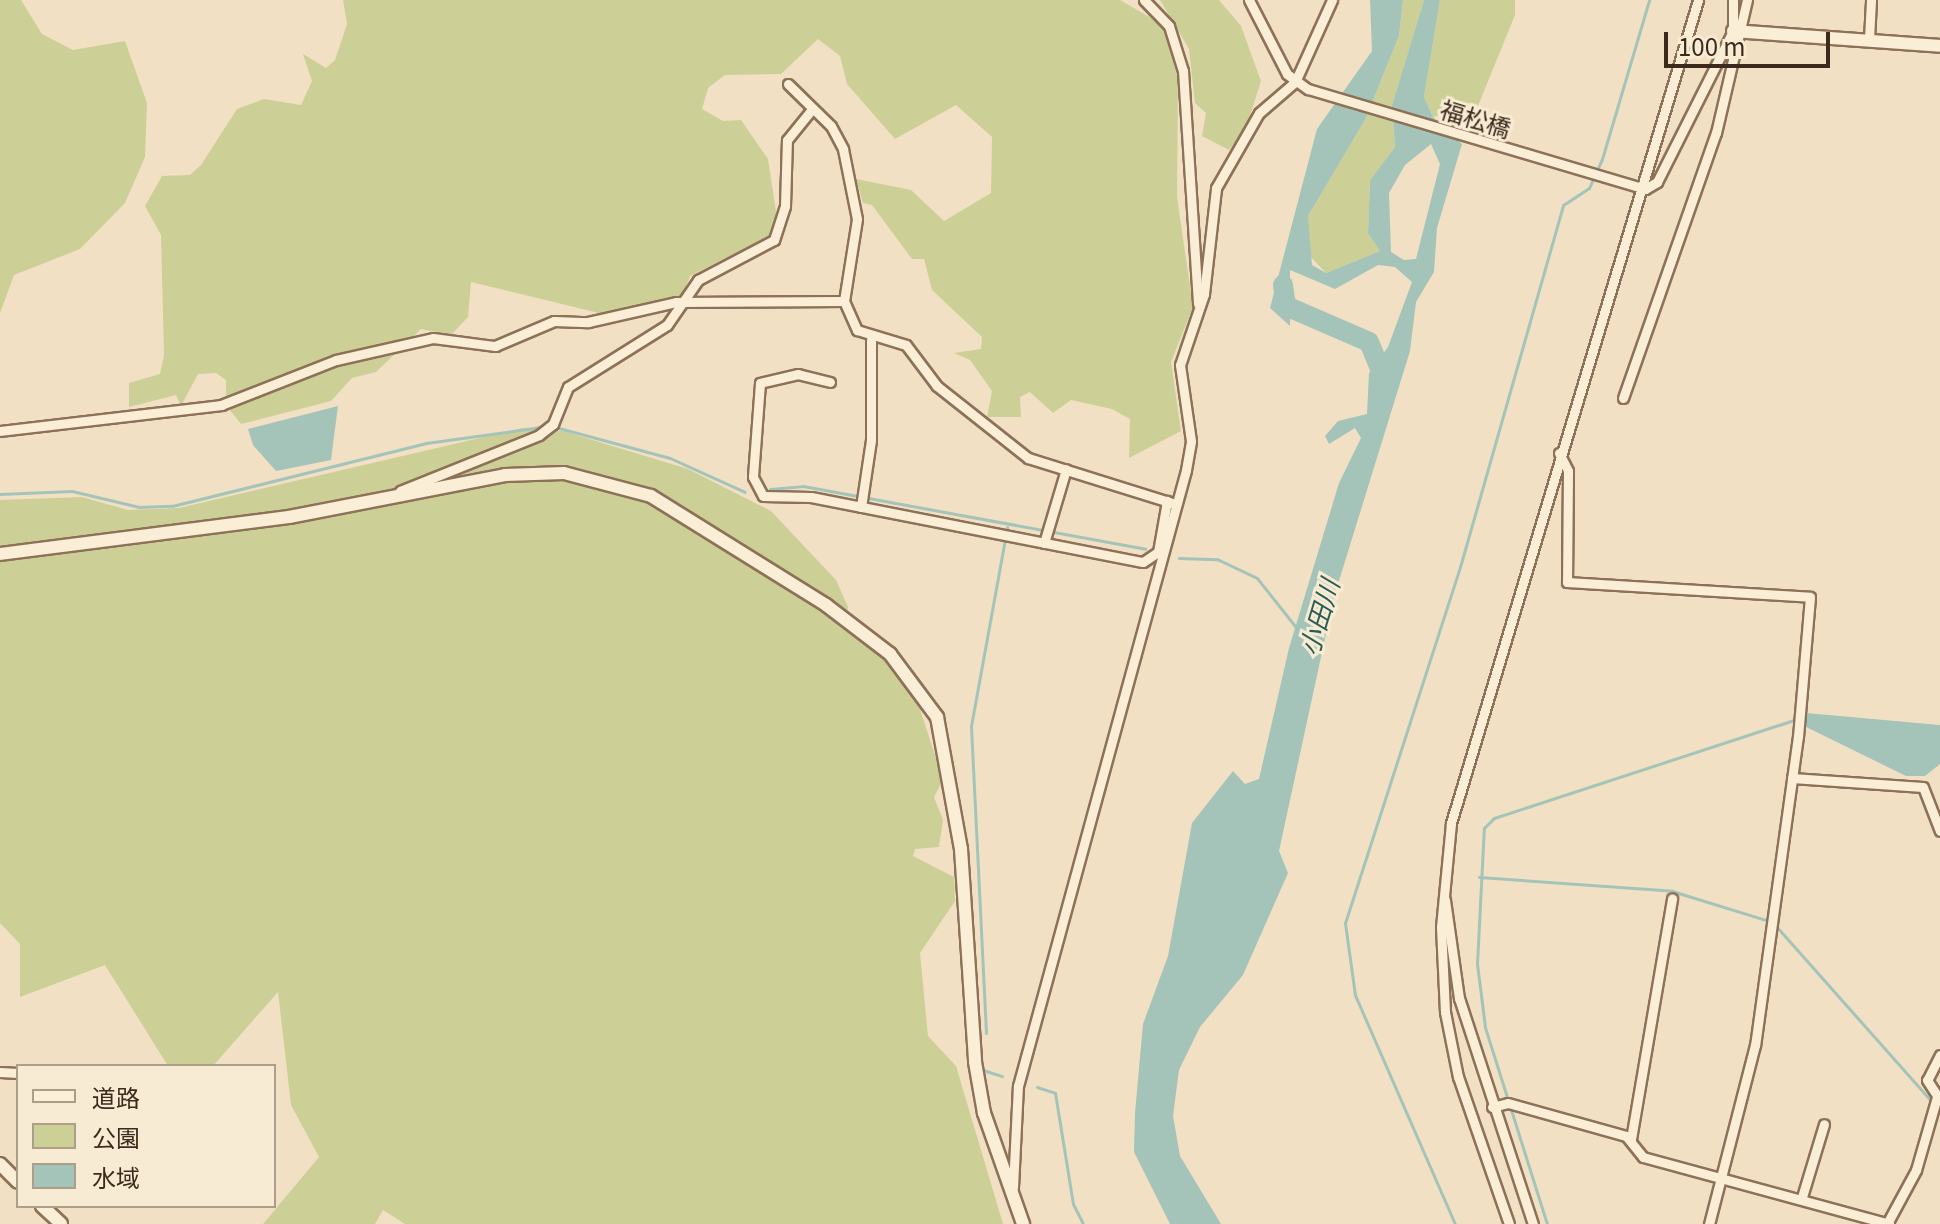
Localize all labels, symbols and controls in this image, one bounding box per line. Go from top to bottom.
scale bar [1668,16,1834,66]
text: 100 m [1678,28,1746,63]
street label: 福松橋 [1437,94,1515,142]
water label: 小田川 [1292,575,1344,659]
legend [16,1064,276,1208]
text: 道路 [92,1079,140,1114]
text: 公園 [92,1119,140,1154]
text: 水域 [92,1159,140,1194]

